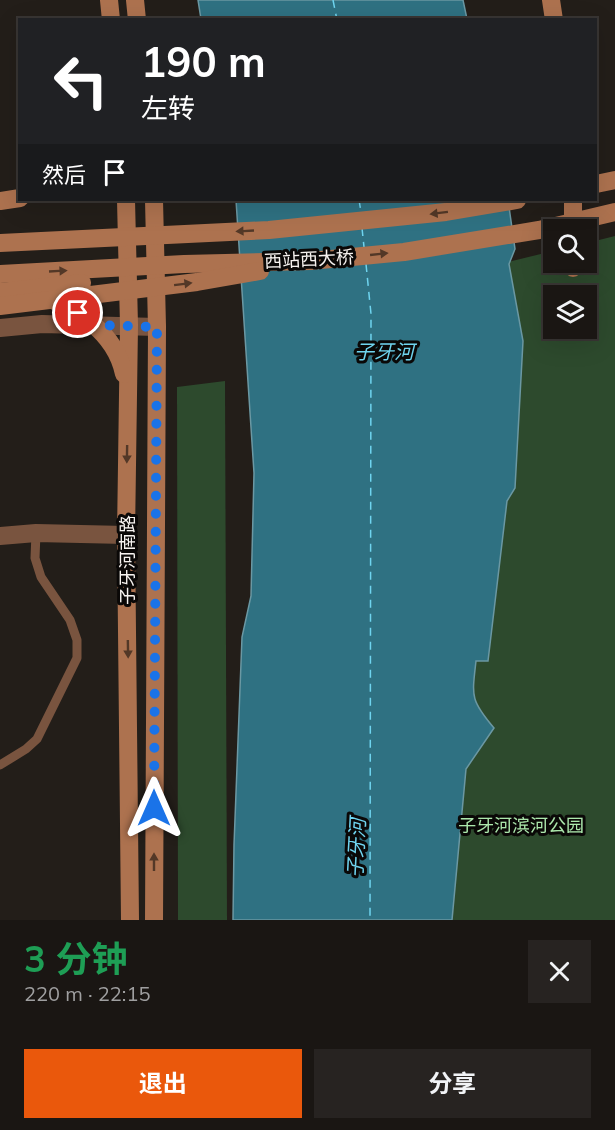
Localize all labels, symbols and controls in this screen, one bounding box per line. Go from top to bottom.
text: 190 m [141,35,266,88]
icon: left [42,42,120,120]
text: 左转 [141,91,195,125]
icon: arrive [98,156,131,189]
text: 然后 [42,161,86,189]
one-way arrow [429,208,448,218]
map controls [543,219,597,339]
button: search [543,219,597,273]
one-way arrow [235,226,254,235]
street label: 西站西大桥 [263,245,355,273]
one-way arrow [369,249,388,259]
one-way arrow [49,266,68,275]
one-way arrow [174,279,193,289]
button: layers [543,285,597,339]
pin [52,287,103,338]
icon: arrive [61,296,94,329]
water label: 子牙河 [354,339,418,364]
one-way arrow [122,445,132,464]
street label: 子牙河南路 [116,515,139,605]
one-way arrow [123,639,132,658]
position arrow [122,776,186,840]
water label: 子牙河 [342,813,370,879]
park label: 子牙河滨河公园 [458,814,584,837]
one-way arrow [149,852,159,871]
text: 3 分钟 [24,936,127,981]
button: close [528,940,591,1003]
text: 220 m · 22:15 [24,981,150,1006]
button: 退出 [24,1049,302,1118]
button: 分享 [314,1049,591,1118]

